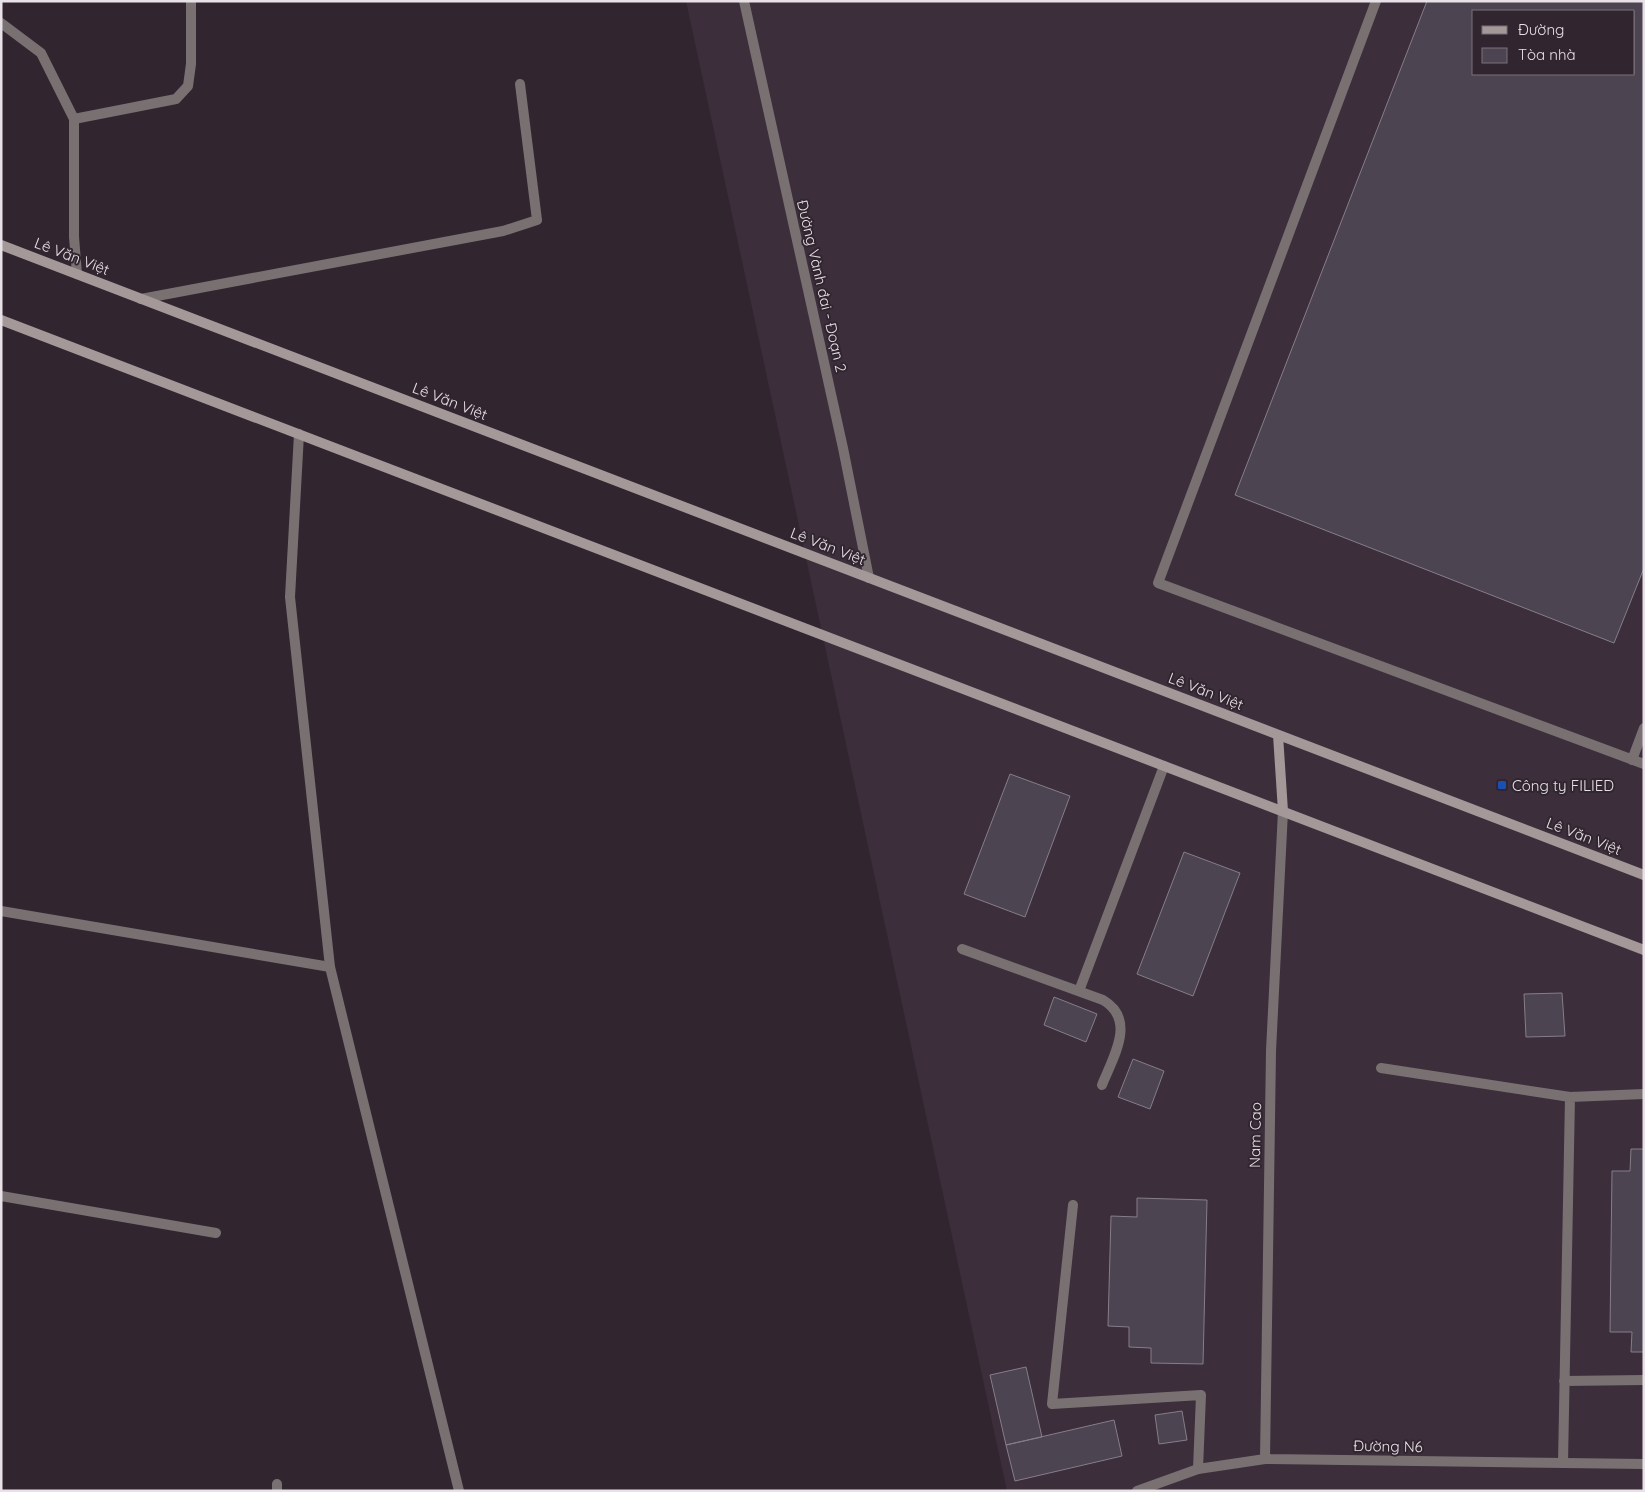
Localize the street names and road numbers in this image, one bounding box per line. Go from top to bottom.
street label: Đường Vành đai - Đoạn 2 [793,198,851,374]
street label: Lê Văn Việt [32,233,112,279]
street label: Lê Văn Việt [410,378,490,424]
street label: Lê Văn Việt [788,523,868,569]
street label: Lê Văn Việt [1166,668,1246,714]
street label: Lê Văn Việt [1544,813,1624,859]
street label: Nam Cao [1245,1102,1265,1168]
street label: Đường N6 [1353,1436,1423,1456]

